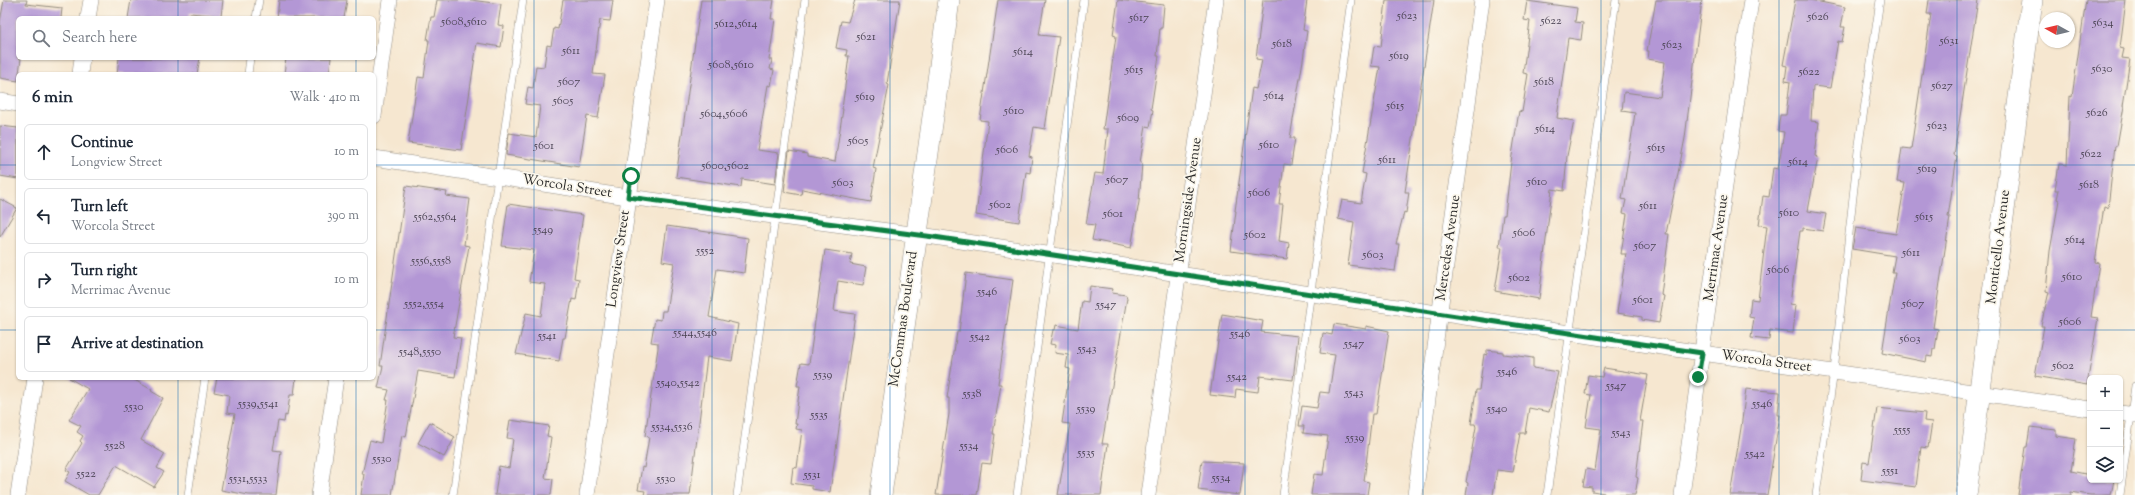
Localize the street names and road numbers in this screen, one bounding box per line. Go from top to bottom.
street label: Morningside Avenue [1170,136,1208,264]
street label: Worcola Street [521,170,613,204]
street label: Monticello Avenue [1982,189,2016,305]
street label: Merrimac Avenue [1700,193,1734,303]
street label: Mercedes Avenue [1432,194,1466,302]
street label: Longview Street [602,209,636,309]
street label: McCommas Boulevard [885,250,923,388]
street label: Worcola Street [1720,346,1812,378]

